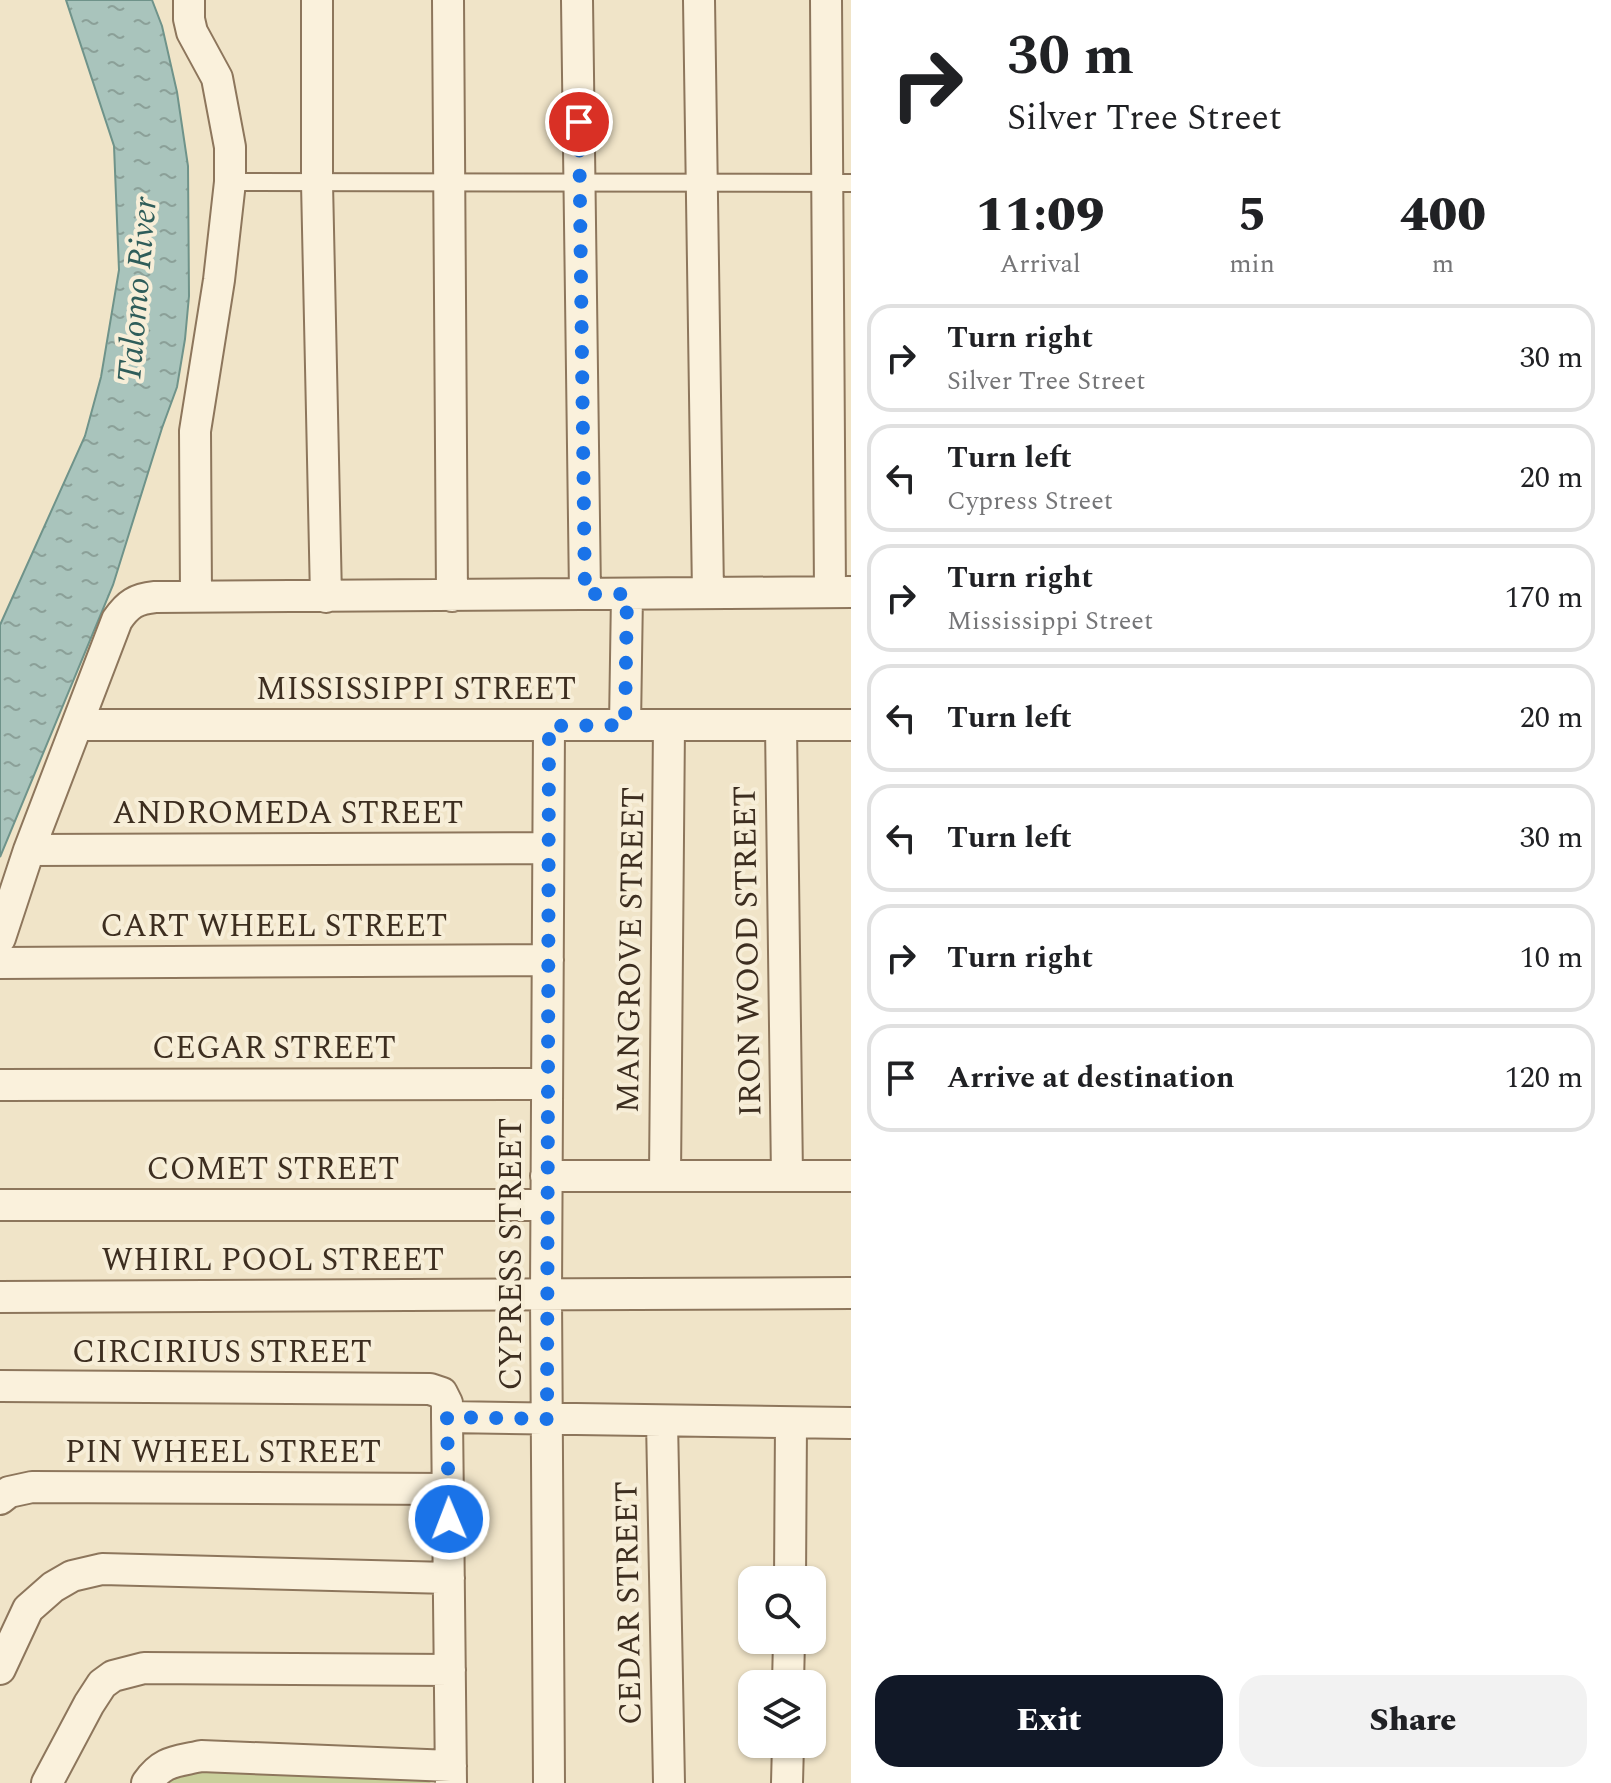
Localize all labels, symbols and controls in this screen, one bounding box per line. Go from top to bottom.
text: 30 m [1007,14,1134,99]
icon: right [875,32,979,136]
pin [545,88,613,156]
text: Silver Tree Street [1007,91,1282,146]
icon: arrive [557,100,601,144]
text: 11:09 [976,179,1105,252]
text: 5 [1238,179,1267,252]
text: 400 [1400,179,1486,252]
water label: Talomo River [104,194,172,385]
text: Arrival [1000,244,1081,284]
text: min [1229,244,1275,284]
text: m [1432,244,1454,284]
text: Turn right [947,315,1093,361]
text: 30 m [1520,335,1583,381]
icon: right [879,336,923,380]
text: Silver Tree Street [947,361,1145,401]
text: Turn left [947,435,1072,481]
text: 20 m [1520,455,1583,501]
icon: left [879,456,923,500]
text: Cypress Street [947,481,1113,521]
text: Turn right [947,555,1093,601]
text: 170 m [1505,575,1583,621]
icon: right [879,576,923,620]
text: Mississippi Street [947,601,1153,641]
street label: MISSISSIPPI STREET [256,665,576,714]
text: Turn left [947,695,1072,741]
text: 20 m [1520,695,1583,741]
icon: left [879,696,923,740]
street label: IRON WOOD STREET [721,785,775,1117]
street label: MANGROVE STREET [604,786,658,1114]
street label: ANDROMEDA STREET [112,789,464,838]
text: Turn left [947,815,1072,861]
text: 30 m [1520,815,1583,861]
icon: left [879,816,923,860]
street label: CART WHEEL STREET [100,902,448,951]
text: Turn right [947,935,1093,981]
text: 10 m [1520,935,1583,981]
icon: right [879,936,923,980]
street label: CEGAR STREET [152,1024,396,1073]
text: Arrive at destination [947,1055,1234,1101]
text: 120 m [1505,1055,1583,1101]
icon: arrive [879,1056,923,1100]
street label: CYPRESS STREET [487,1118,536,1391]
street label: COMET STREET [146,1145,400,1194]
street label: WHIRL POOL STREET [102,1236,444,1285]
street label: CIRCIRIUS STREET [72,1328,372,1377]
street label: PIN WHEEL STREET [65,1428,381,1477]
position arrow [407,1477,491,1561]
street label: CEDAR STREET [602,1481,656,1725]
map controls [738,1566,826,1758]
button: search [738,1566,826,1654]
button: layers [738,1670,826,1758]
button: Exit [875,1675,1223,1767]
button: Share [1239,1675,1587,1767]

